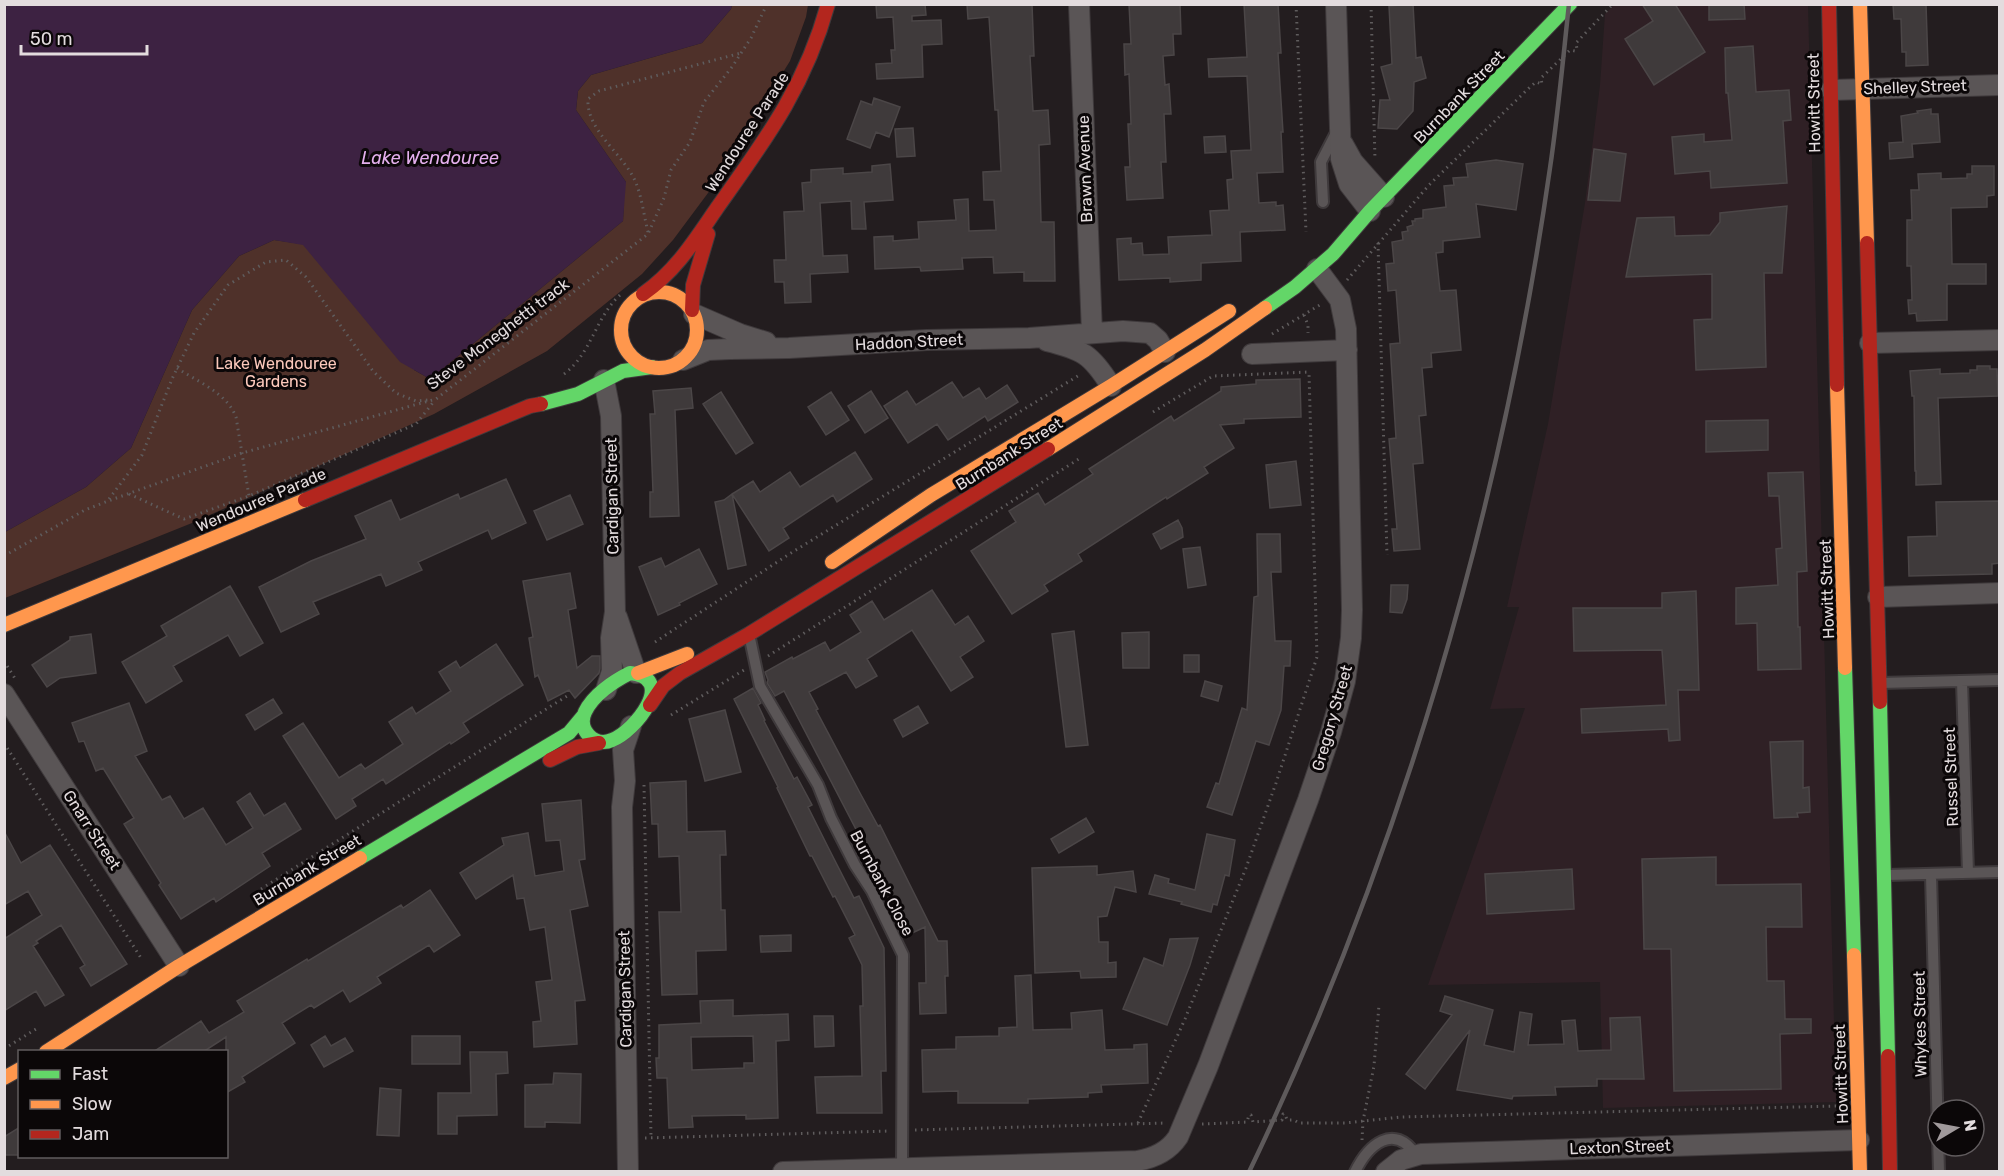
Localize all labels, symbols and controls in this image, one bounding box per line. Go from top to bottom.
scale bar [21,18,147,56]
text: 50 m [30,28,73,50]
street label: Burnbank Street [1410,46,1508,148]
street label: Howitt Street [1804,53,1824,153]
street label: Wendouree Parade [701,68,793,196]
street label: Shelley Street [1863,76,1967,98]
street label: Brawn Avenue [1074,115,1096,223]
water label: Lake Wendouree [361,147,499,169]
street label: Steve Moneghetti track [423,274,573,394]
street label: Haddon Street [854,330,964,354]
park label: Lake Wendouree Gardens [215,354,337,391]
street label: Burnbank Street [952,414,1066,494]
street label: Cardigan Street [601,437,623,555]
street label: Wendouree Parade [193,464,329,536]
street label: Howitt Street [1816,539,1838,639]
street label: Gregory Street [1308,663,1356,773]
street label: Russel Street [1940,727,1962,827]
street label: Gnarr Street [59,786,125,874]
street label: Burnbank Close [846,827,918,939]
street label: Burnbank Street [250,830,364,910]
street label: Cardigan Street [614,930,636,1048]
street label: Whykes Street [1910,971,1930,1077]
street label: Howitt Street [1830,1024,1852,1124]
legend [18,1050,228,1158]
text: Fast [72,1063,108,1085]
text: Slow [72,1093,112,1115]
north arrow [1926,1098,1986,1158]
text: N [1960,1118,1981,1133]
text: Jam [72,1123,109,1145]
street label: Lexton Street [1569,1136,1671,1158]

